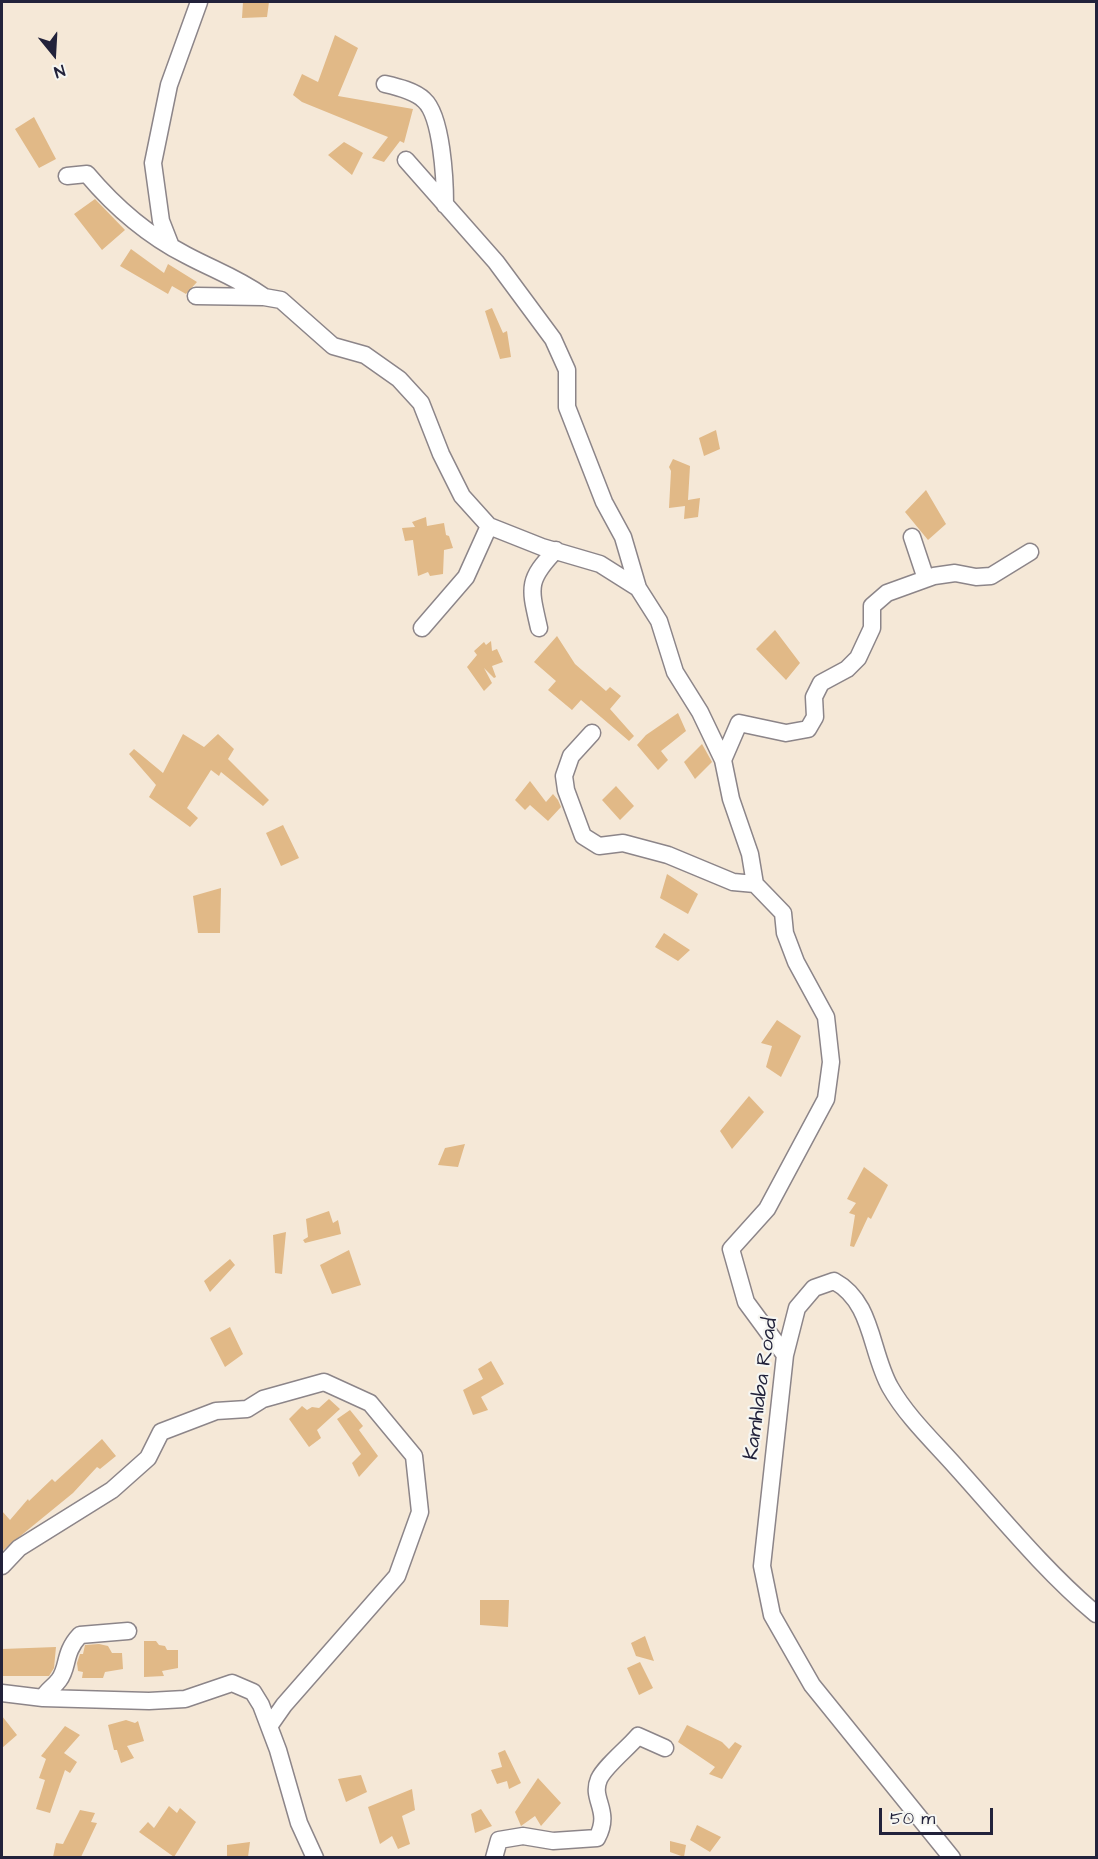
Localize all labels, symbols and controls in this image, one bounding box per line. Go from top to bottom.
north arrow [24,24,84,84]
text: N [51,59,68,83]
street label: Kamhlaba Road [740,1316,784,1462]
scale bar [882,1796,996,1834]
text: 50 m [890,1806,935,1831]

